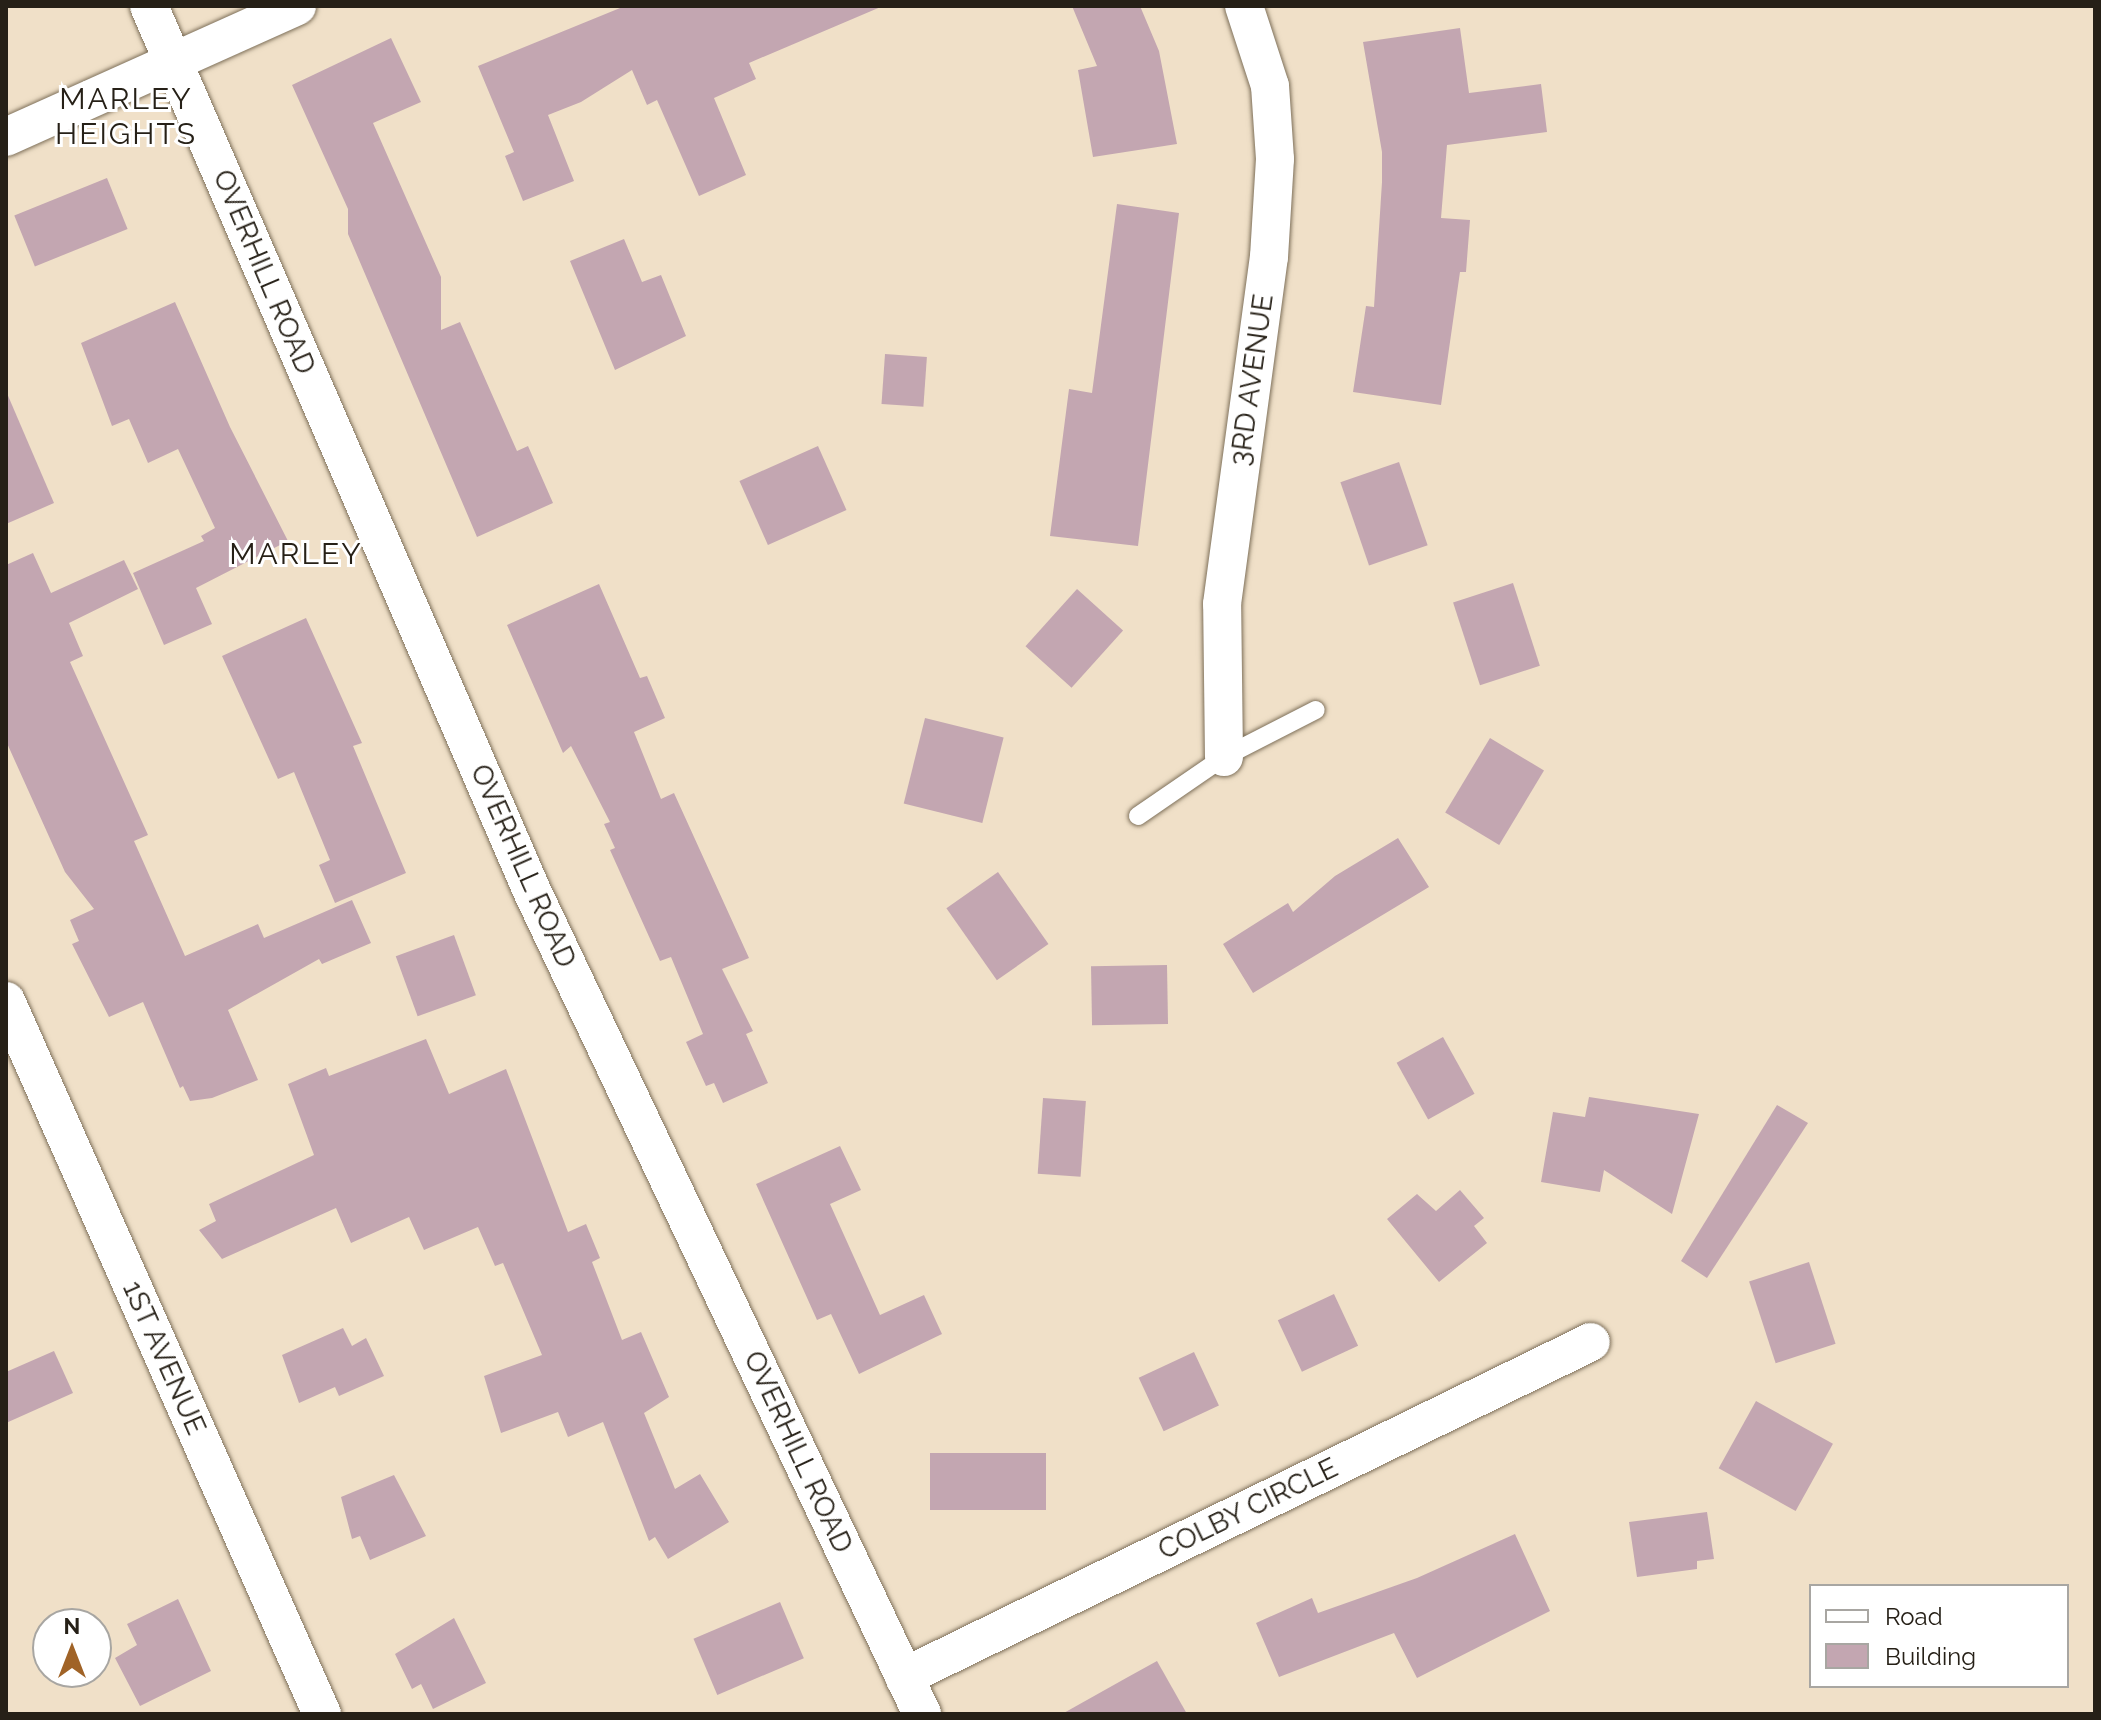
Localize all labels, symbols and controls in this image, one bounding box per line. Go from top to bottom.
district label: MARLEY HEIGHTS [55,81,197,152]
street label: OVERHILL ROAD [206,164,322,380]
street label: 3RD AVENUE [1223,292,1281,468]
district label: MARLEY [229,536,363,572]
street label: OVERHILL ROAD [463,759,583,973]
street label: 1ST AVENUE [115,1275,213,1441]
street label: OVERHILL ROAD [736,1345,860,1559]
street label: COLBY CIRCLE [1152,1451,1344,1567]
legend [1809,1584,2069,1688]
text: Road [1885,1602,1943,1631]
north arrow [32,1608,112,1688]
text: N [64,1613,80,1639]
text: Building [1885,1642,1976,1671]

